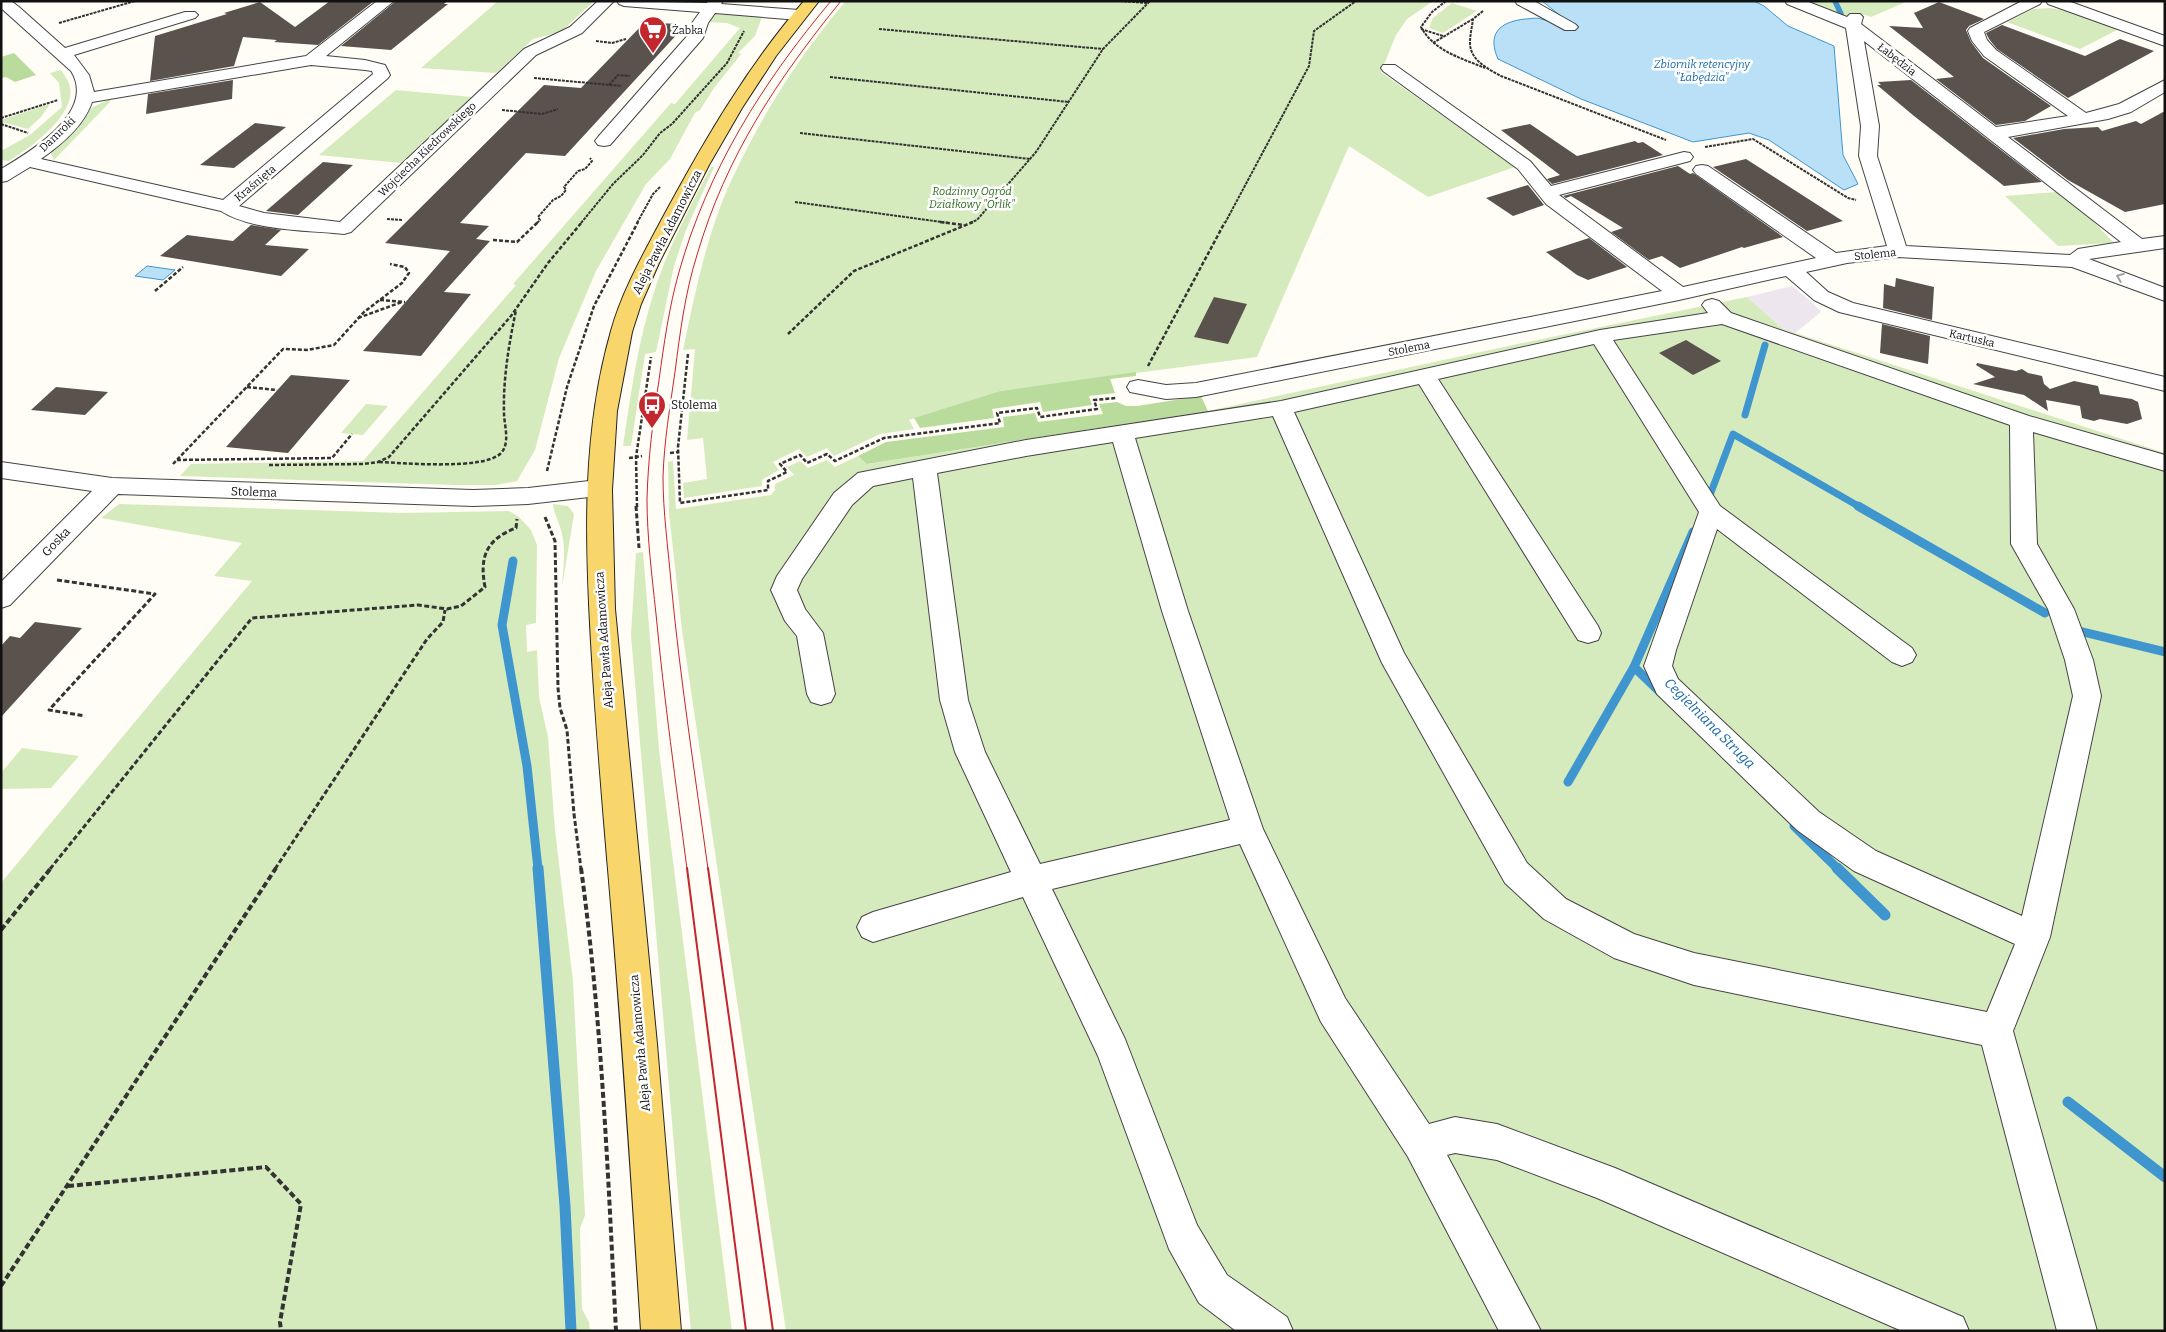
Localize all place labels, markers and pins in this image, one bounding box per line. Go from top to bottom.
supermarket icon: Żabka [638,15,668,54]
place label: Żabka [672,23,703,37]
bus stop icon: Stolema [637,390,667,429]
place label: Stolema [671,398,718,412]

